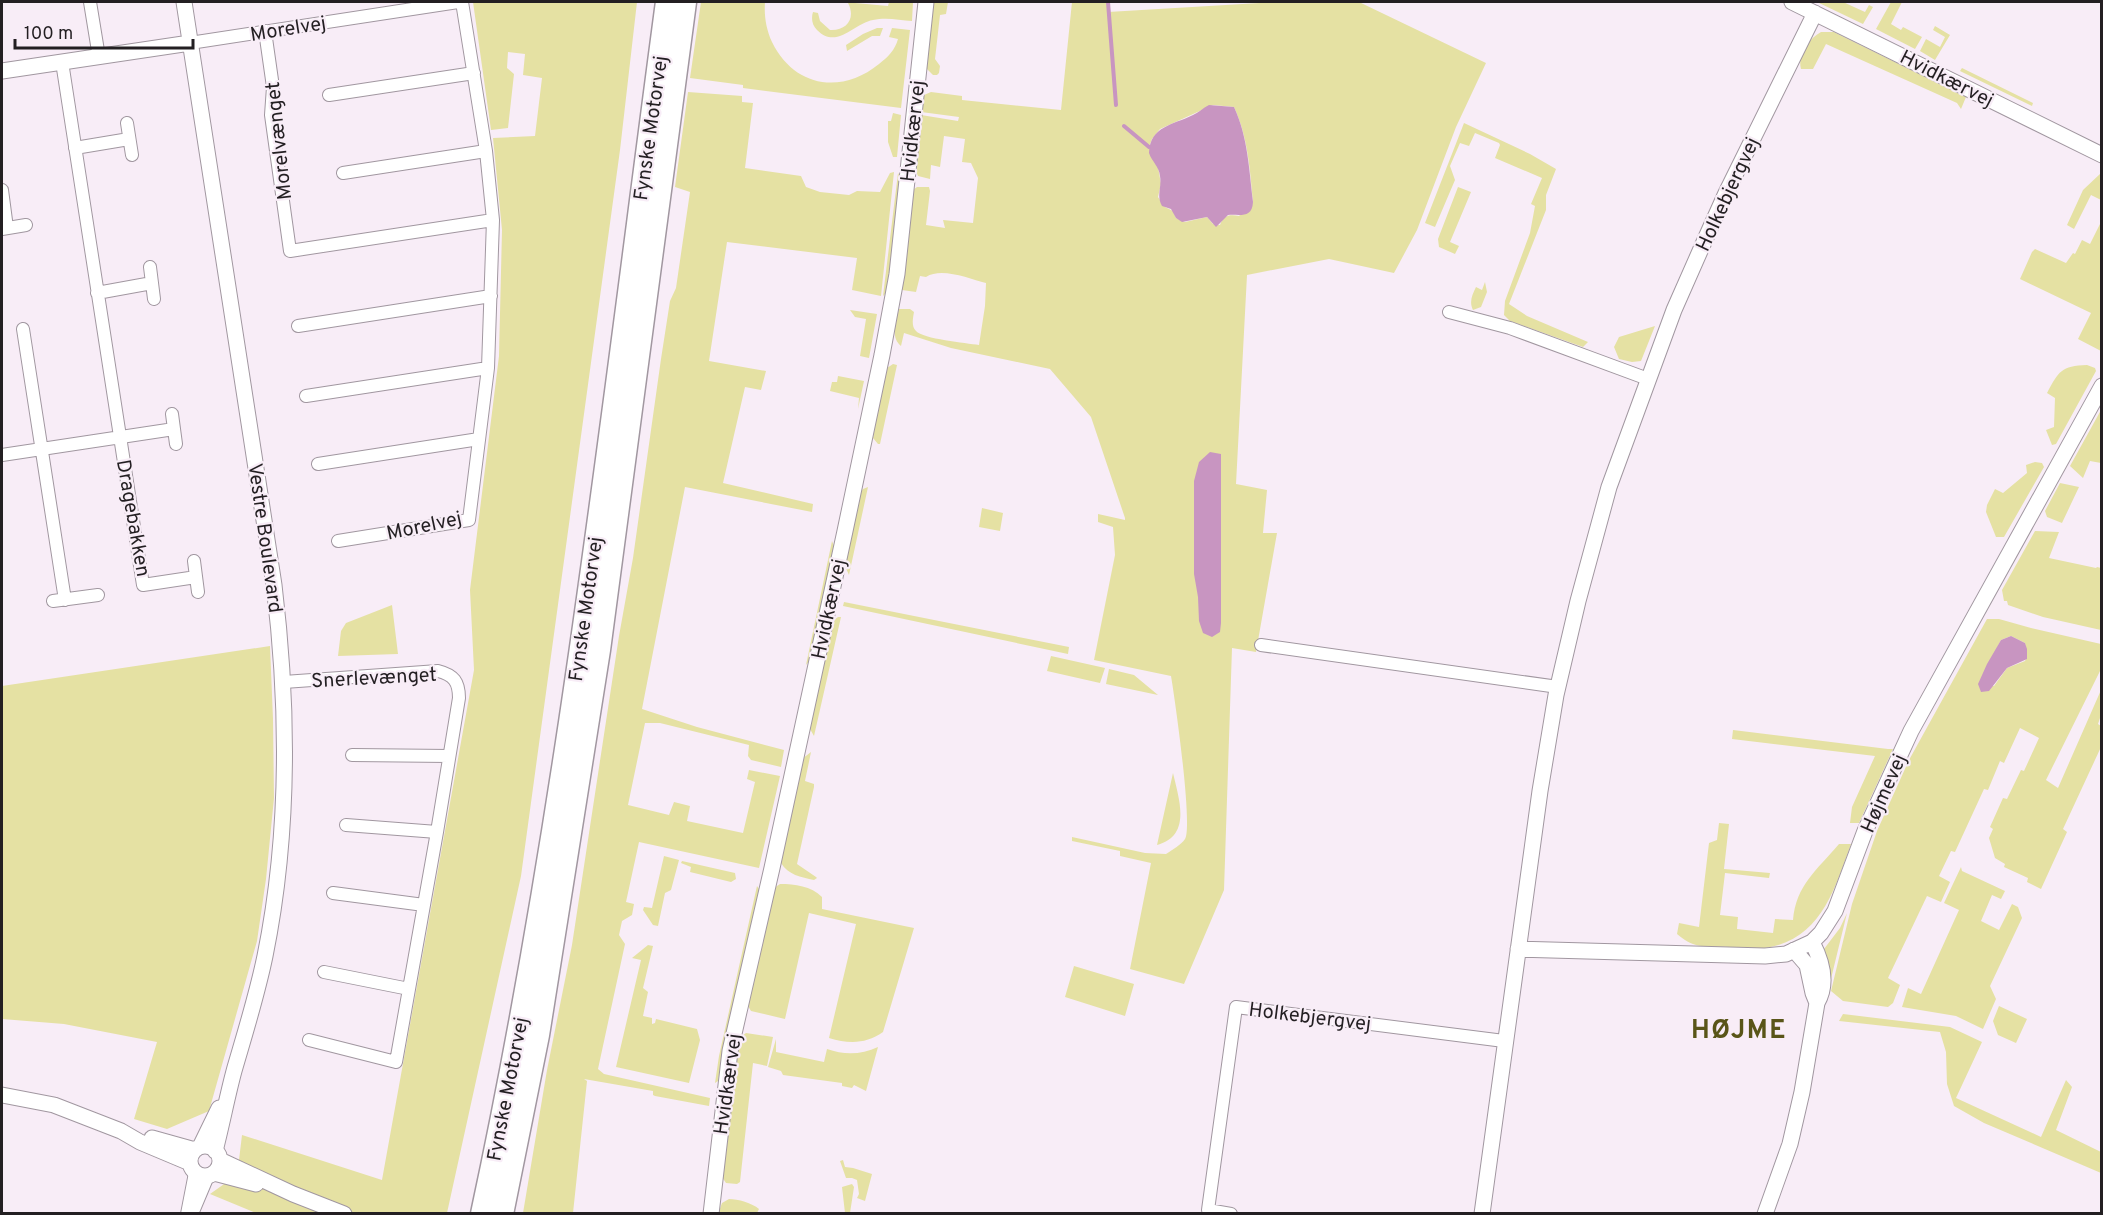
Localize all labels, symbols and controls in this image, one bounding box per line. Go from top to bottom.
street label: Morelvej [249,11,328,49]
scale bar [15,12,194,50]
text: 100 m [24,23,73,46]
street label: Hvidkærvej [1895,45,1997,115]
street label: Fynske Motorvej [629,54,675,202]
street label: Hvidkærvej [896,79,932,183]
street label: Morelvænget [261,81,299,201]
street label: Holkebjergvej [1691,134,1767,256]
street label: Dragebakken [109,458,155,579]
street label: Vestre Boulevard [241,462,287,615]
street label: Morelvej [384,506,465,548]
street label: Fynske Motorvej [564,535,610,683]
street label: Hvidkærvej [807,557,853,662]
street label: Snerlevænget [311,663,438,695]
street label: Højmevej [1856,750,1914,837]
street label: Holkebjergvej [1247,998,1372,1038]
street label: Fynske Motorvej [482,1015,536,1164]
district label: HØJME [1691,1015,1787,1048]
street label: Hvidkærvej [709,1032,749,1137]

